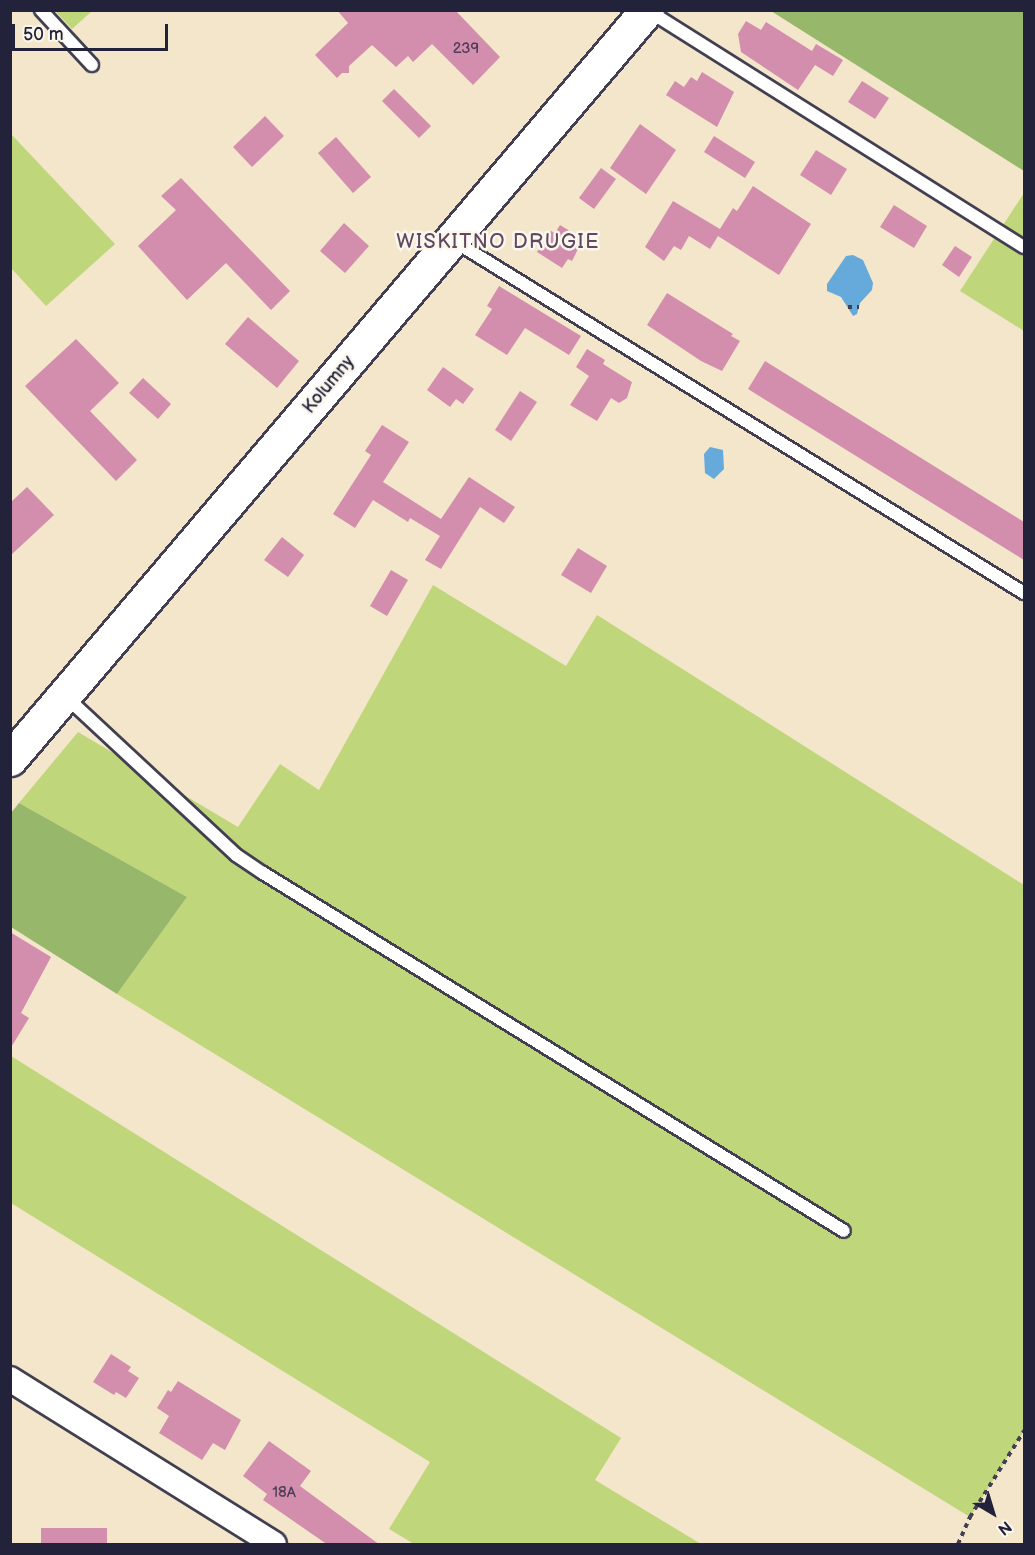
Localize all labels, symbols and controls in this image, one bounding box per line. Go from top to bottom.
scale bar [15,12,171,50]
text: 50 m [23,24,64,45]
house number: 239 [453,40,479,58]
district label: WISKITNO DRUGIE [396,230,600,254]
street label: Kolumny [299,352,359,418]
north arrow [963,1483,1023,1543]
house number: 18A [272,1484,296,1502]
text: N [994,1516,1015,1539]

